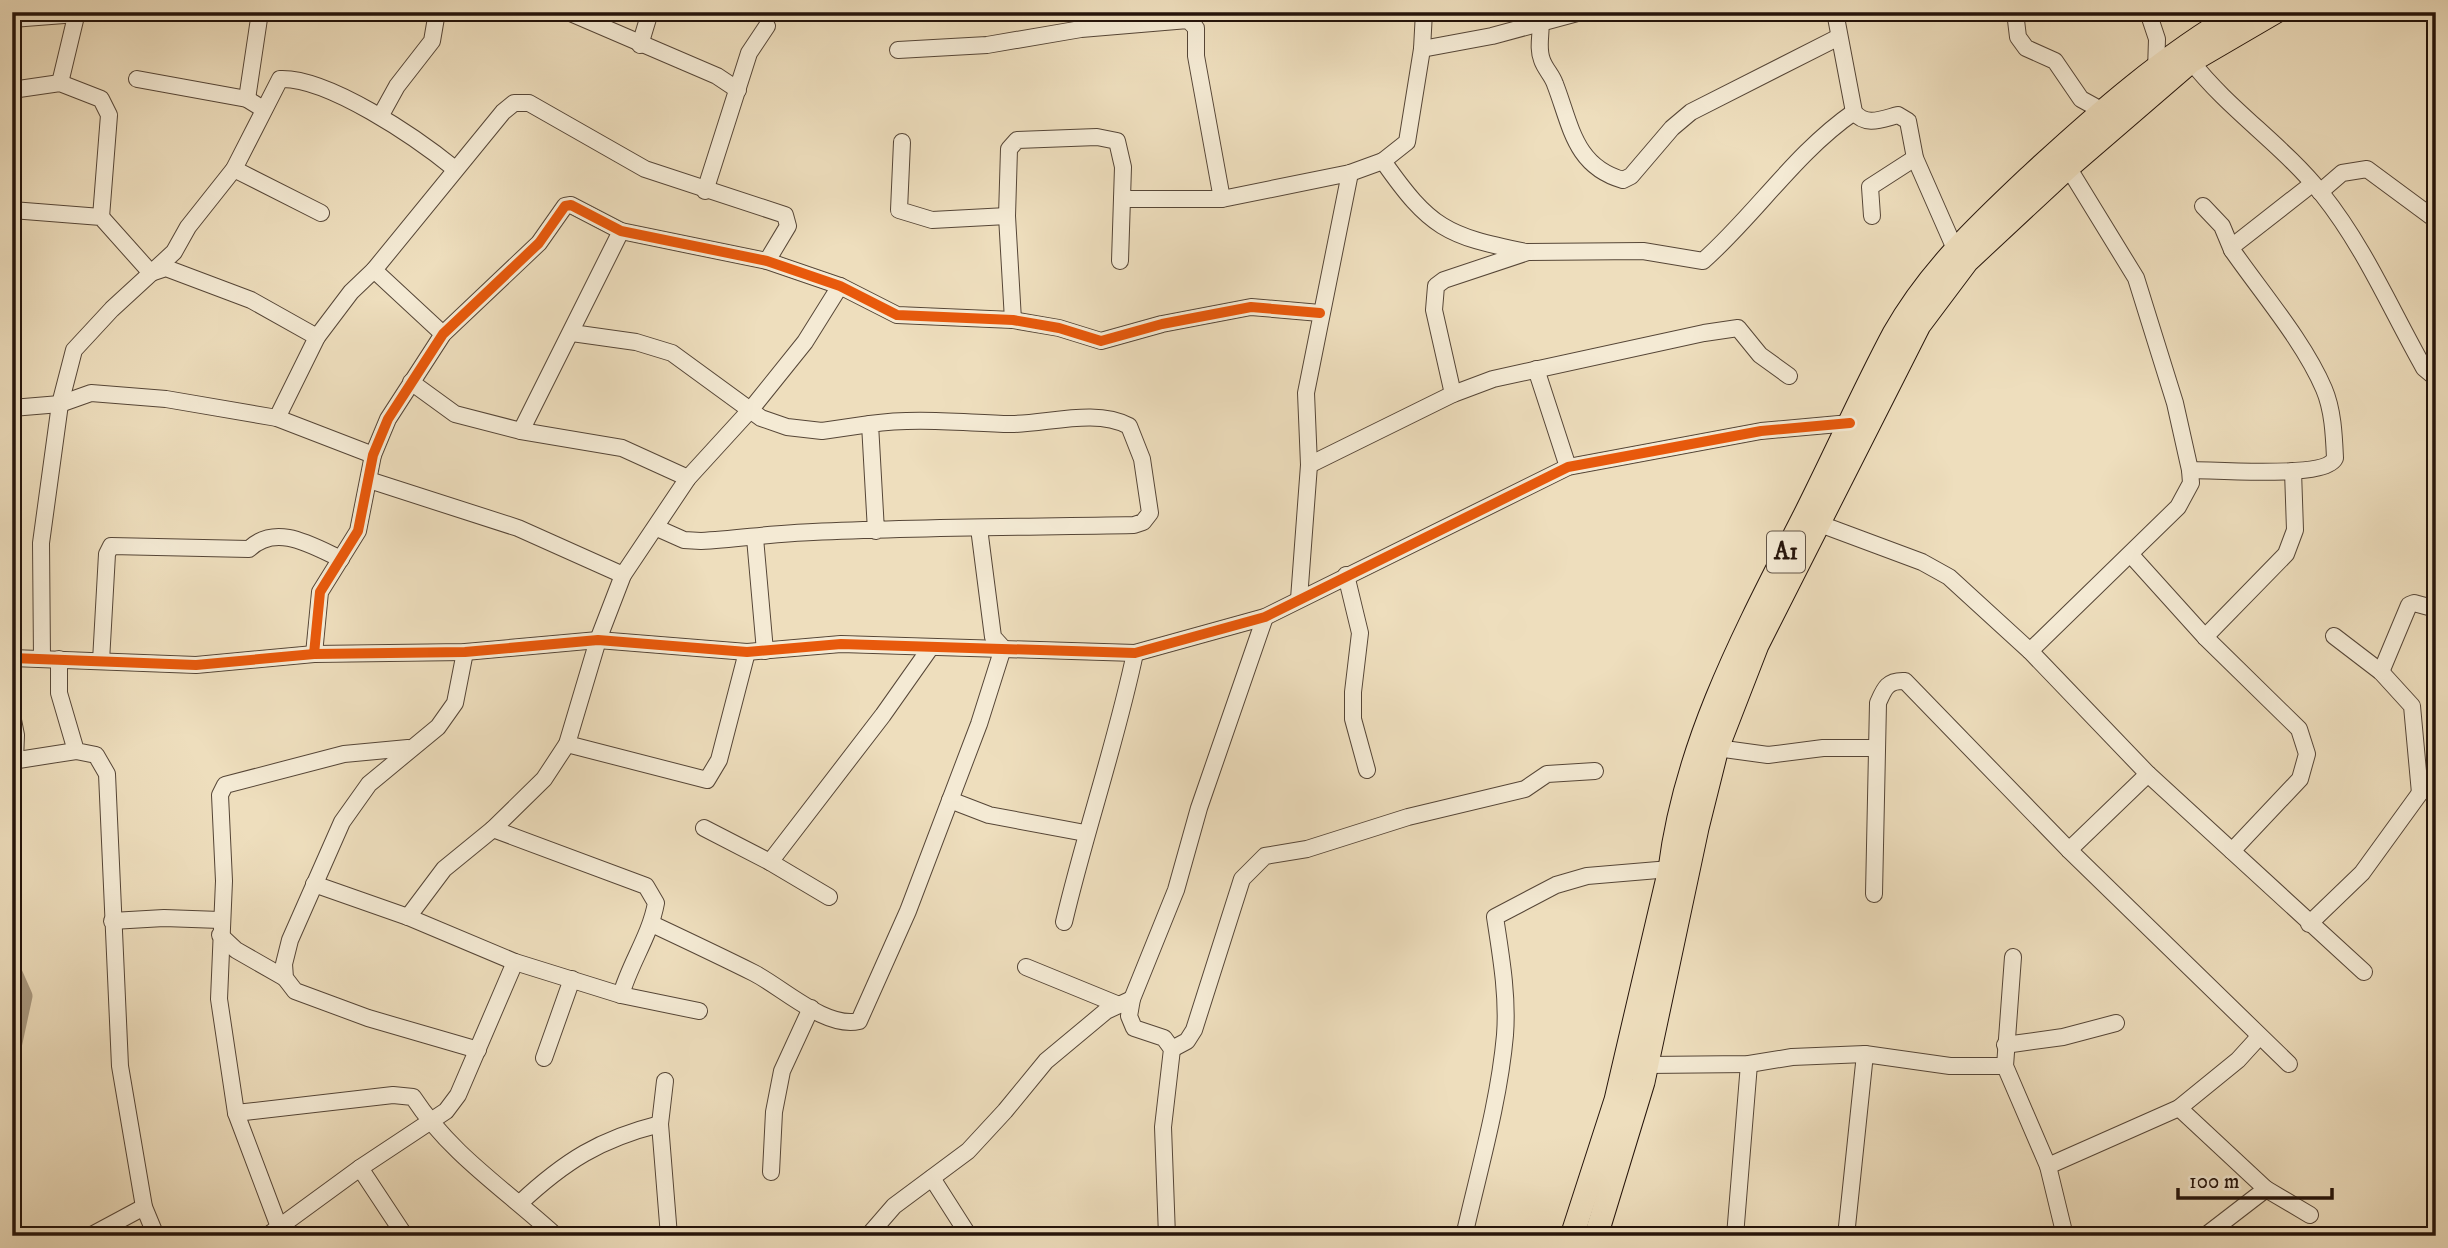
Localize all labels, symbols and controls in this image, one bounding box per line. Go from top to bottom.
road number: A1 [1767,532,1805,572]
scale bar [2178,1157,2332,1201]
text: 100 m [2189,1169,2240,1195]

